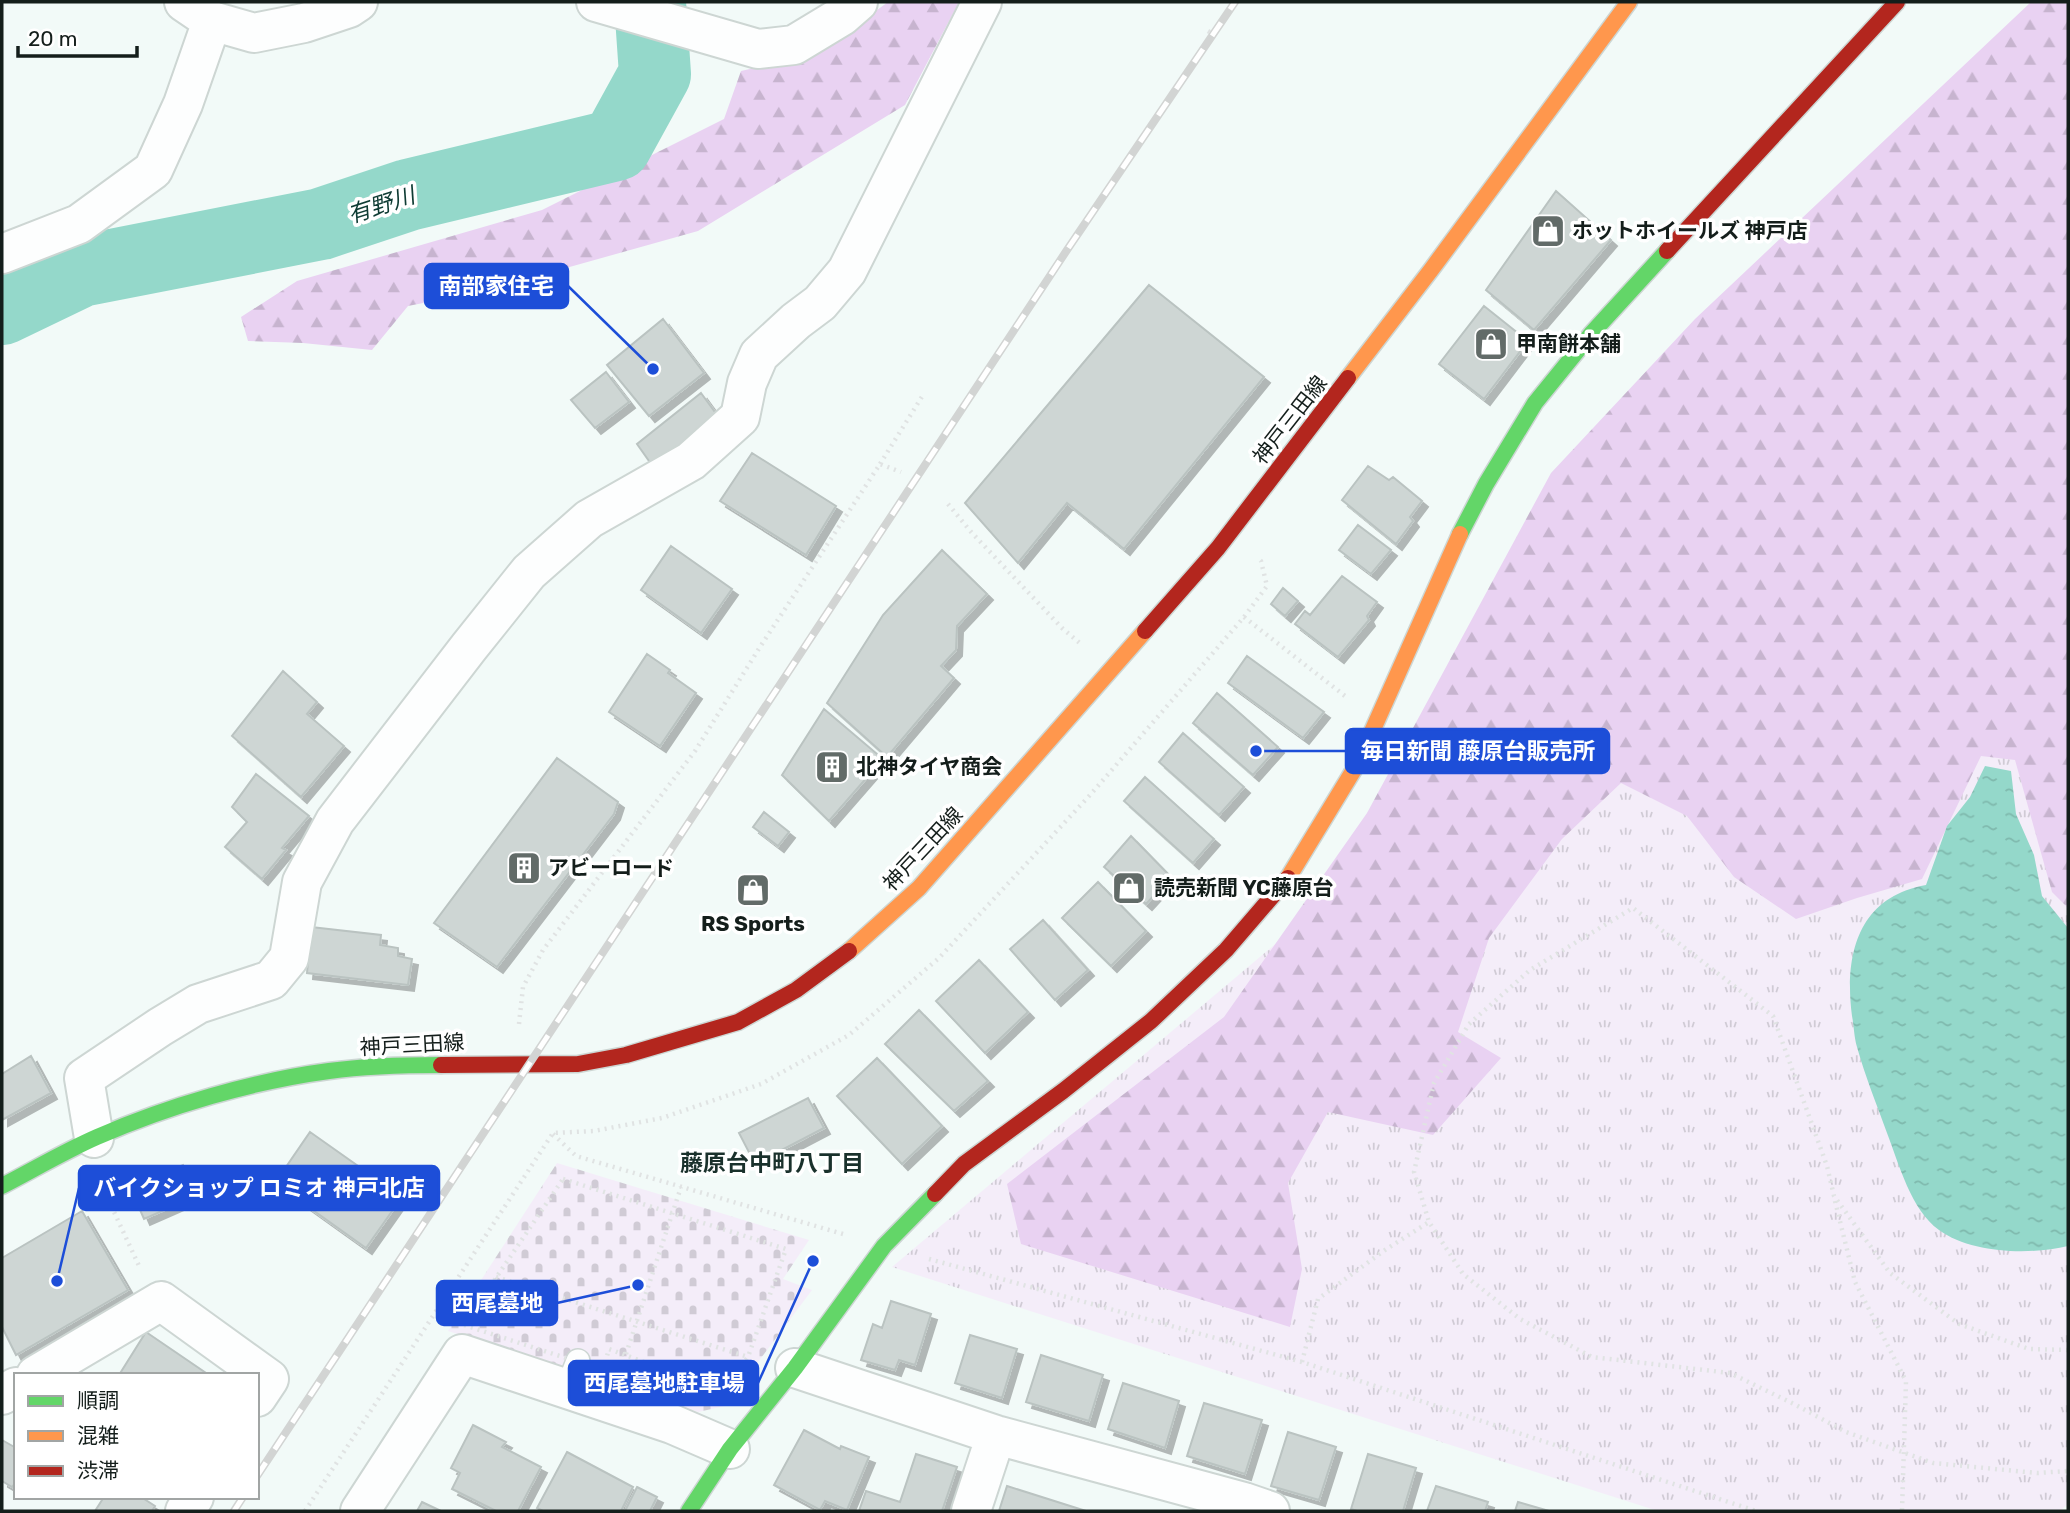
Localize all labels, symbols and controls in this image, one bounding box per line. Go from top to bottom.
scale bar [18,14,136,58]
text: 20 m [28,26,77,51]
water label: 有野川 [344,180,421,229]
shop icon: ホットホイールズ 神戸店 [1529,212,1567,250]
place label: ホットホイールズ 神戸店 [1572,218,1807,243]
callout: 南部家住宅 [425,264,568,308]
text: 南部家住宅 [439,272,554,300]
shop icon: 甲南餅本舗 [1472,325,1510,363]
place label: 甲南餅本舗 [1516,331,1621,356]
street label: 神戸三田線 [1247,371,1332,469]
callout: 毎日新聞 藤原台販売所 [1346,729,1609,773]
text: 毎日新聞 藤原台販売所 [1361,737,1595,765]
building icon: 北神タイヤ商会 [813,748,851,786]
place label: 北神タイヤ商会 [856,754,1002,779]
street label: 神戸三田線 [878,802,968,896]
building icon: アビーロード [505,849,543,887]
place label: アビーロード [548,855,674,880]
shop icon: 読売新聞 YC藤原台 [1110,869,1148,907]
shop icon: RS Sports [734,871,772,909]
place label: 読売新聞 YC藤原台 [1154,875,1334,900]
place label: RS Sports [701,911,805,936]
street label: 神戸三田線 [359,1029,465,1060]
district label: 藤原台中町八丁目 [680,1149,864,1177]
callout: バイクショップ ロミオ 神戸北店 [79,1166,439,1210]
text: バイクショップ ロミオ 神戸北店 [93,1174,425,1202]
callout: 西尾墓地 [437,1281,557,1325]
text: 西尾墓地 [451,1289,543,1317]
callout: 西尾墓地駐車場 [569,1361,758,1405]
text: 西尾墓地駐車場 [584,1369,745,1397]
legend [14,1373,259,1499]
text: 順調 [77,1388,119,1413]
text: 混雑 [77,1423,119,1448]
text: 渋滞 [77,1458,119,1483]

